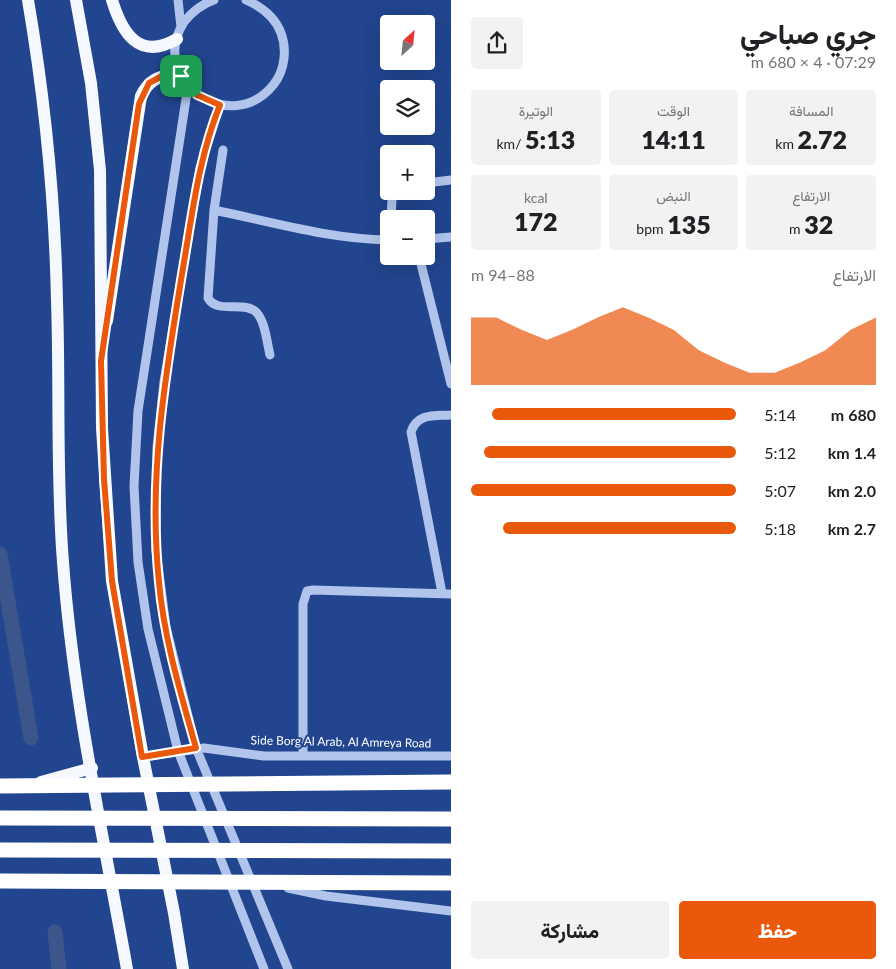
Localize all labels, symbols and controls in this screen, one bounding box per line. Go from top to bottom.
north arrow [380,15,435,70]
map controls [380,15,435,265]
text: جري صباحي [740,16,876,50]
button: share [471,17,523,69]
text: 07:29 · 4 × 680 m [751,52,876,71]
pin [160,55,202,97]
icon: arrive [167,62,195,90]
button: layers [380,80,435,135]
text: الوتيرة [519,102,553,119]
text: الوقت [657,102,690,119]
text: المسافة [789,102,833,119]
text: 5:13 [525,124,575,154]
text: 14:11 [641,124,706,154]
text: 2.72 [798,124,847,154]
text: /km [496,135,525,152]
text: km [775,135,798,152]
button: + [380,145,435,200]
text: النبض [656,187,691,204]
text: الارتفاع [792,187,830,204]
text: kcal [524,189,548,206]
text: 172 [514,206,558,236]
text: 135 [667,209,711,239]
text: 32 [804,209,833,239]
button: − [380,210,435,265]
text: bpm [636,220,667,237]
text: m [789,220,804,237]
text: 88–94 m [471,265,535,284]
text: الارتفاع [833,265,876,284]
text: 5:14 [764,405,796,424]
text: 680 m [831,405,876,424]
text: 5:12 [764,443,796,462]
text: 1.4 km [828,443,876,462]
text: 5:07 [764,481,796,500]
text: 2.0 km [828,481,876,500]
text: 5:18 [764,519,796,538]
text: 2.7 km [828,519,876,538]
street label: Side Borg Al Arab, Al Amreya Road [251,732,431,751]
button: مشاركة [471,901,669,959]
button: حفظ [679,901,876,959]

